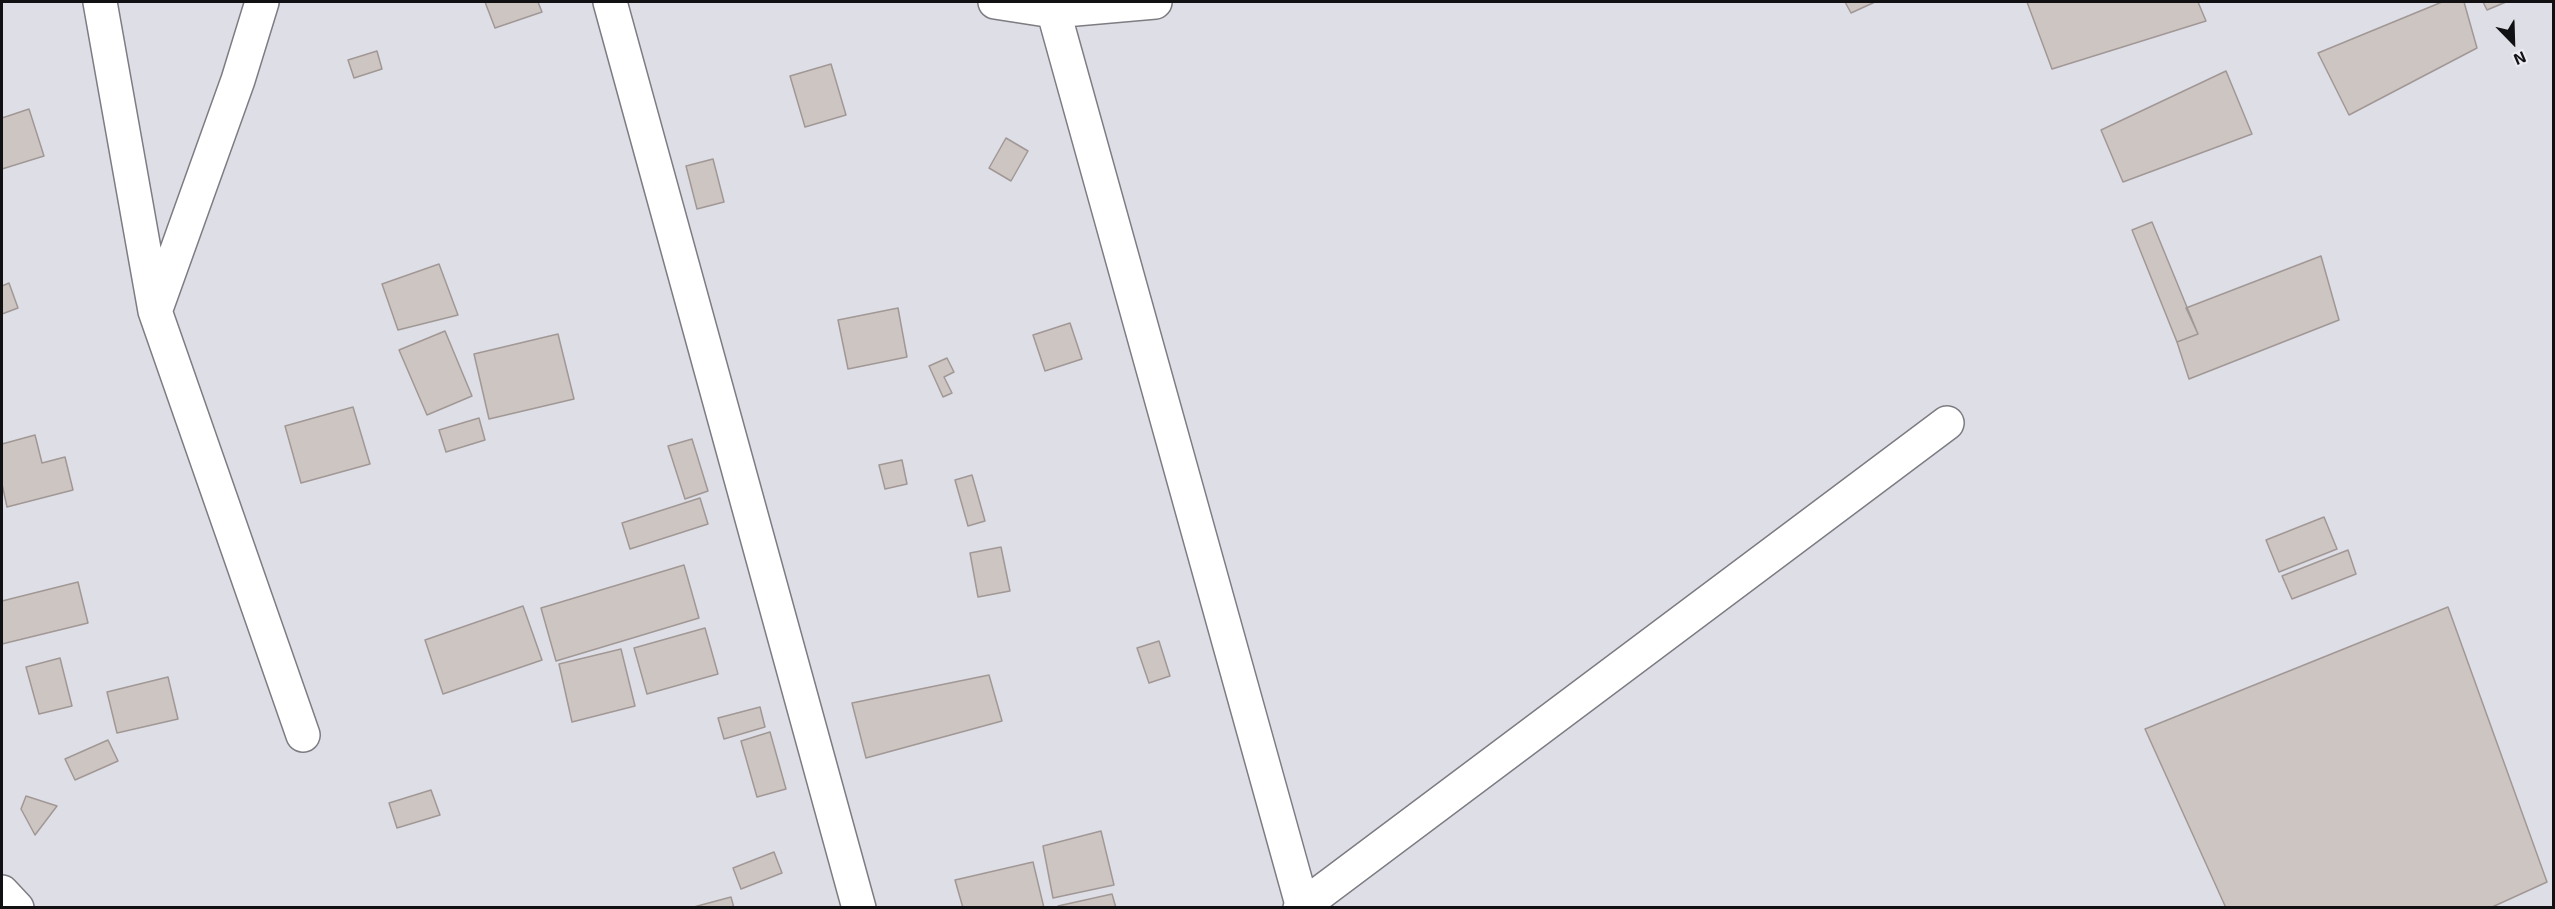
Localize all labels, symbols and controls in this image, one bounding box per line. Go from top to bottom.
north arrow [2483,12,2543,72]
text: N [2511,48,2529,70]

